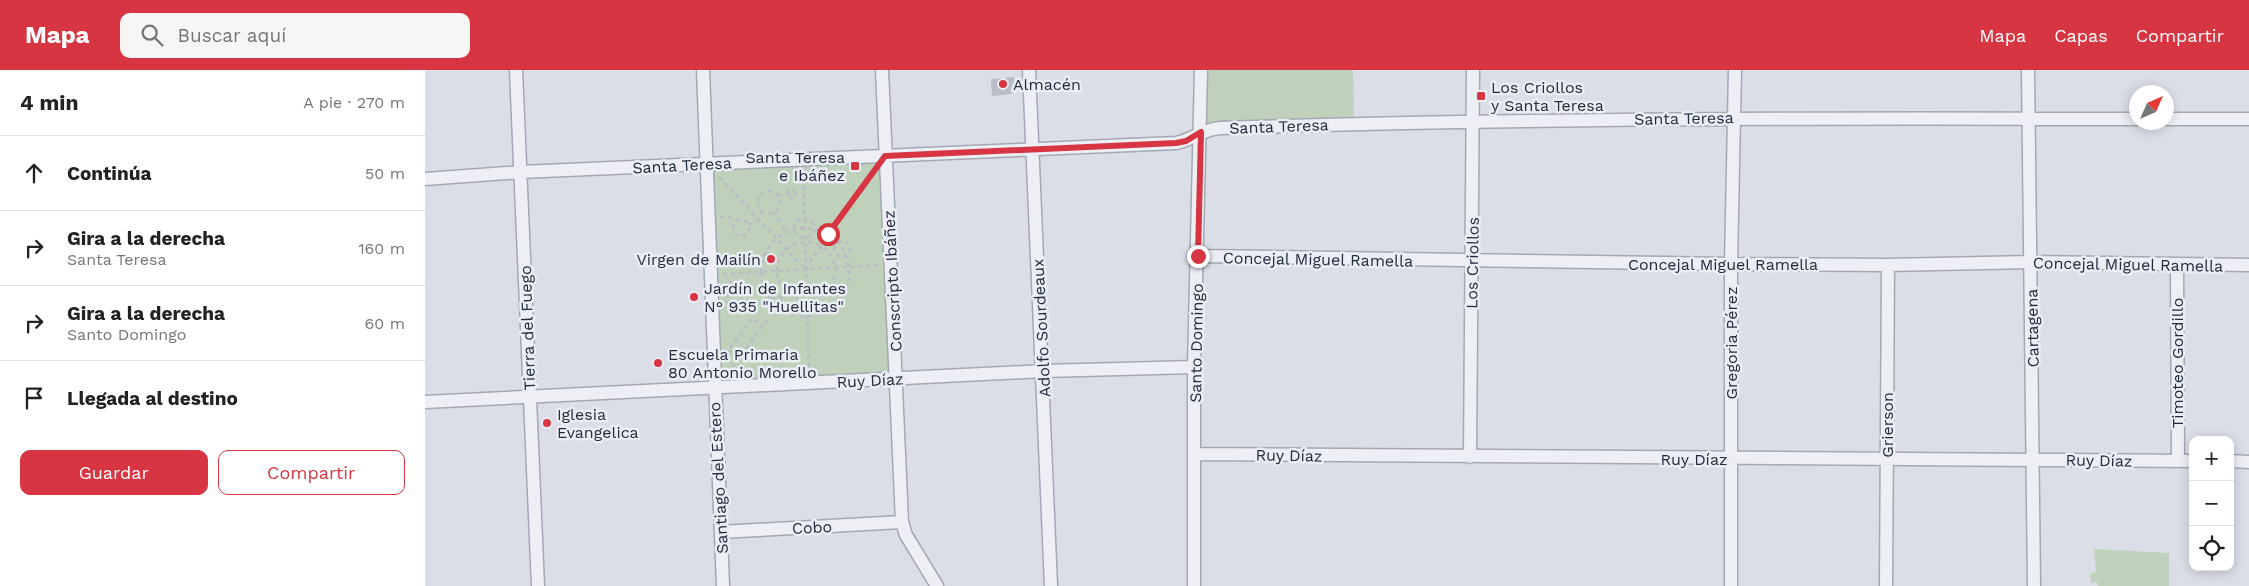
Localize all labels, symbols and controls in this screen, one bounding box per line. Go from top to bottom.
search box [120,13,470,58]
text: Mapa [25,21,90,49]
icon: search [138,21,166,49]
text: Buscar aquí [178,24,286,47]
text: Mapa [1979,25,2026,46]
text: Capas [2054,25,2108,46]
text: Compartir [2136,25,2224,46]
place label: Almacén [1013,75,1081,94]
marker: Almacén [997,78,1009,90]
place label: Los Criollos y Santa Teresa [1491,78,1604,115]
north arrow [2129,85,2174,130]
text: 4 min [20,90,78,115]
marker: Los Criollos y Santa Teresa [1475,90,1487,102]
text: A pie · 270 m [303,93,405,112]
street label: Santa Teresa [1634,108,1734,129]
street label: Santa Teresa [1229,115,1329,138]
place label: Santa Teresa e Ibáñez [746,148,845,185]
street label: Santa Teresa [632,153,732,178]
icon: ahead [20,159,48,187]
marker: Santa Teresa e Ibáñez [849,160,861,172]
text: Continúa [67,162,151,185]
text: 50 m [365,164,405,183]
street label: Conscripto Ibáñez [879,210,906,352]
street label: Los Criollos [1462,217,1483,309]
route start [817,223,840,246]
text: Gira a la derecha [67,227,225,250]
icon: right [20,234,48,262]
text: 160 m [358,239,405,258]
route end [1187,245,1210,268]
street label: Concejal Miguel Ramella [1223,248,1413,271]
text: Santa Teresa [67,250,167,269]
place label: Virgen de Mailín [636,250,761,269]
marker: Virgen de Mailín [765,253,777,265]
street label: Concejal Miguel Ramella [2033,253,2223,276]
street label: Concejal Miguel Ramella [1628,255,1818,274]
street label: Adolfo Sourdeaux [1028,258,1055,398]
street label: Tierra del Fuego [516,265,539,391]
place label: Jardín de Infantes N° 935 "Huellitas" [704,279,846,316]
street label: Santo Domingo [1186,283,1207,403]
street label: Gregoria Pérez [1722,286,1741,400]
street label: Cartagena [2022,289,2043,367]
marker: Jardín de Infantes N° 935 "Huellitas" [688,291,700,303]
street label: Timoteo Gordillo [2168,298,2187,428]
text: Gira a la derecha [67,302,225,325]
icon: right [20,309,48,337]
text: 60 m [365,314,405,333]
text: Santo Domingo [67,325,186,344]
place label: Escuela Primaria 80 Antonio Morello [668,345,817,382]
marker: Escuela Primaria 80 Antonio Morello [652,357,664,369]
street label: Ruy Díaz [836,369,904,392]
icon: arrive [20,384,48,412]
text: Llegada al destino [67,387,238,410]
street label: Grierson [1878,392,1897,458]
street label: Santiago del Estero [705,402,732,554]
place label: Iglesia Evangelica [557,405,639,442]
marker: Iglesia Evangelica [541,417,553,429]
map controls [2189,436,2234,571]
button: + [2189,436,2234,481]
street label: Ruy Díaz [1255,445,1323,466]
button: Guardar [20,450,208,495]
button: Compartir [218,450,405,495]
street label: Ruy Díaz [1661,450,1727,469]
street label: Ruy Díaz [2065,450,2133,471]
button: − [2189,481,2234,526]
street label: Cobo [791,517,833,538]
button: locate [2189,526,2234,571]

